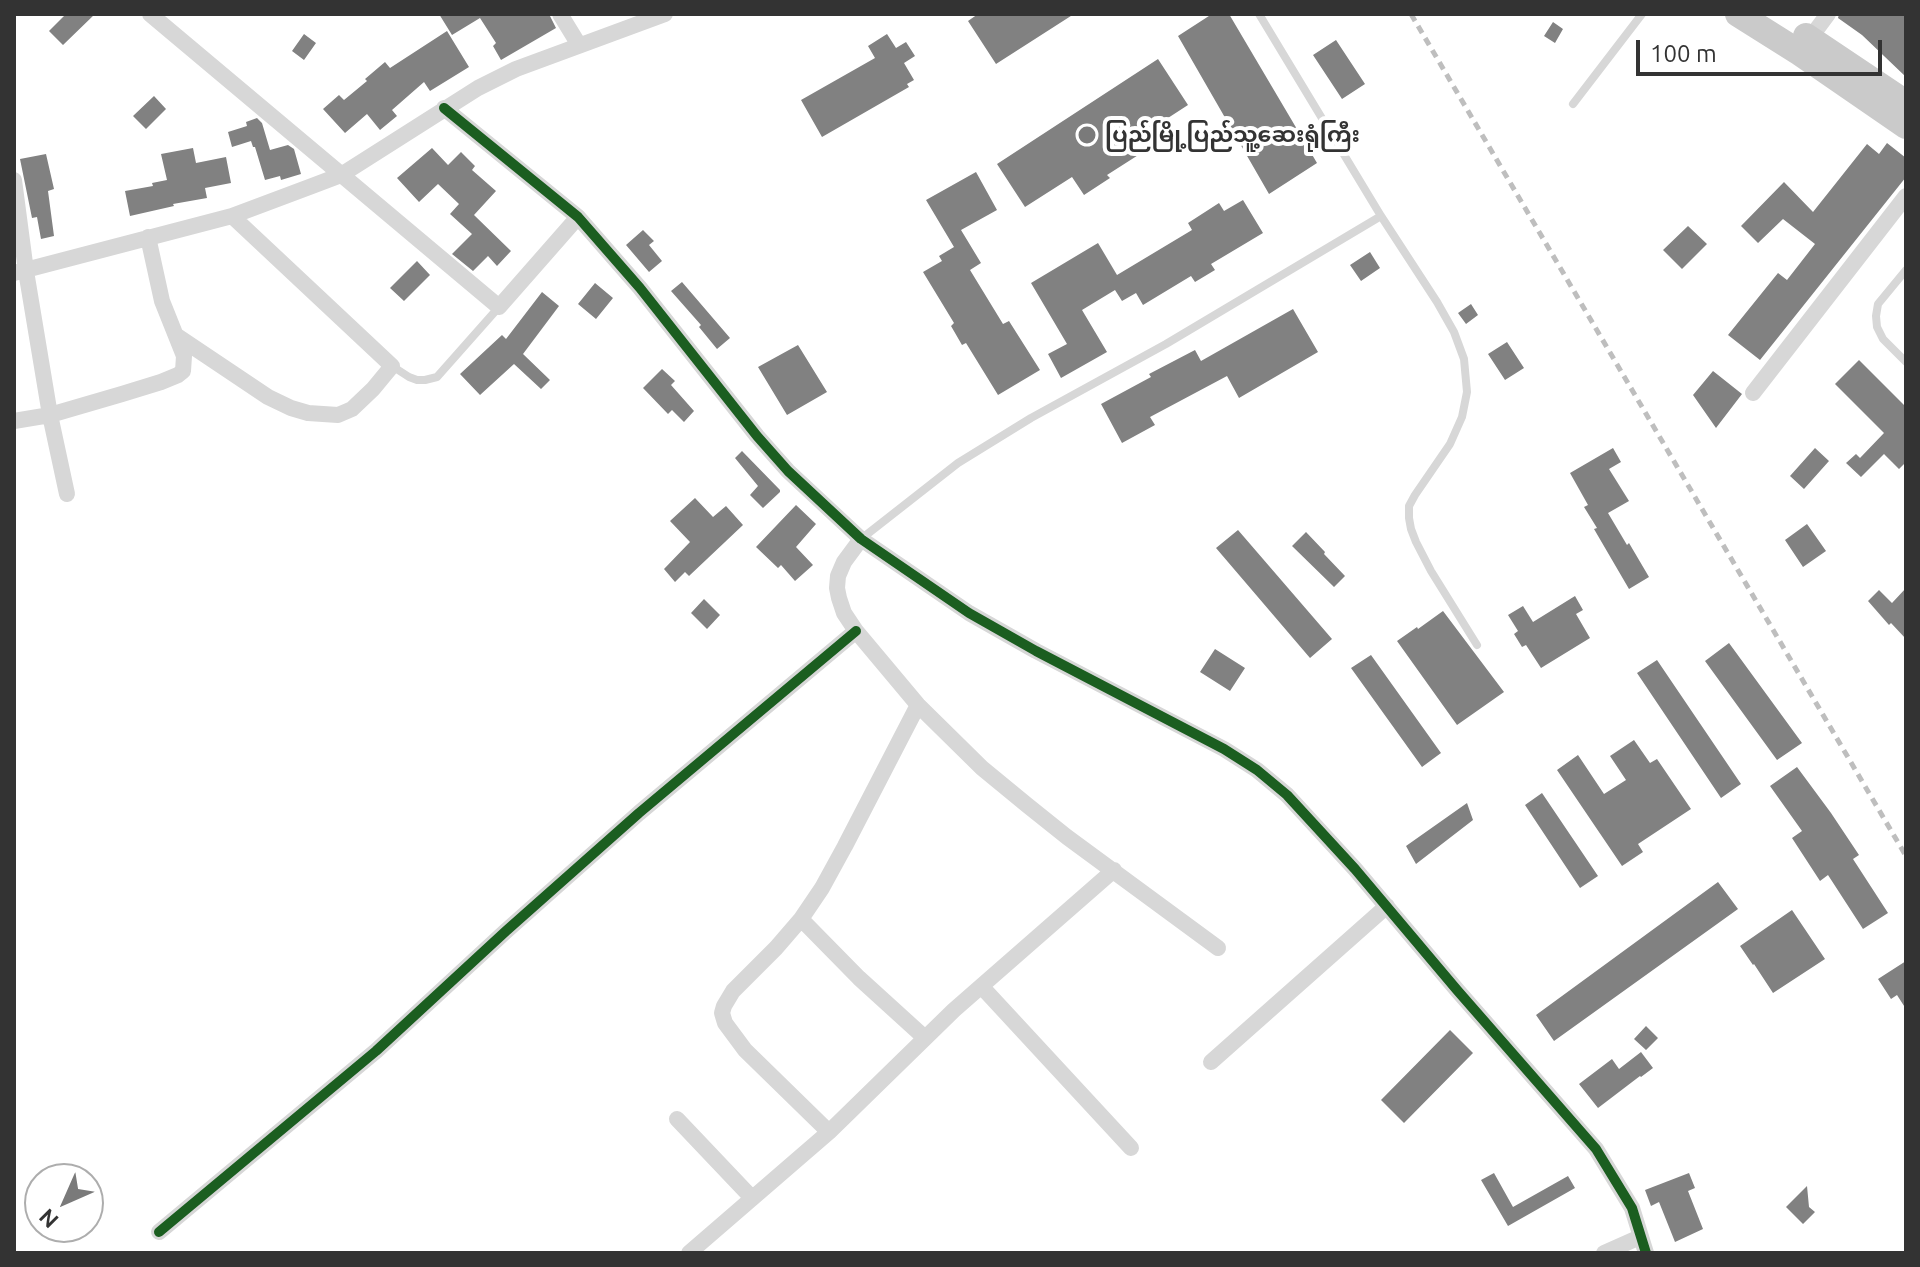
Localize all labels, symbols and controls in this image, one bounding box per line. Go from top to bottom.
scale bar [1640,24,1886,74]
text: 100 m [1650,40,1717,67]
place label: ပြည်မြို့ပြည်သူ့ဆေးရုံကြီး [1105,122,1360,148]
marker: ပြည်မြို့ပြည်သူ့ဆေးရုံကြီး [1076,124,1098,146]
north arrow [24,1163,104,1243]
text: N [33,1204,63,1234]

